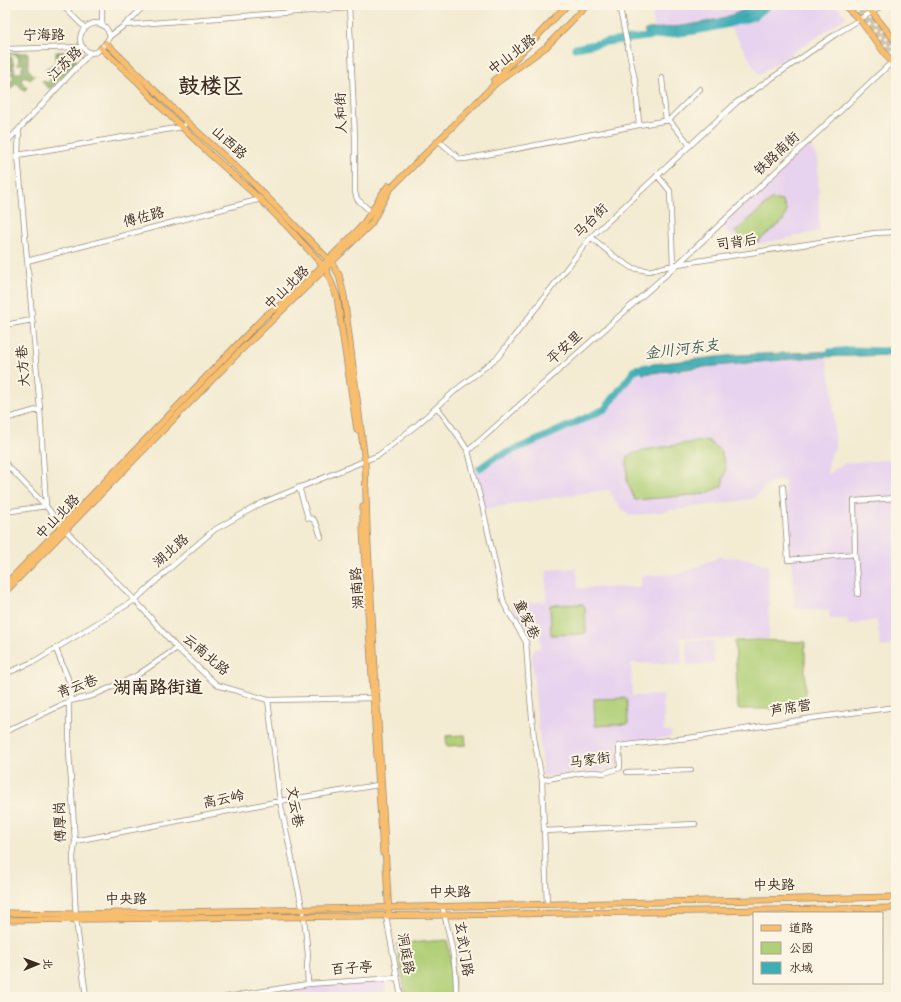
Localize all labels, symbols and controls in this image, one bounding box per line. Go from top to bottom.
street label: 宁海路 [23,27,65,46]
street label: 中山北路 [485,32,540,80]
street label: 江苏路 [44,43,87,86]
district label: 鼓楼区 [178,75,244,102]
street label: 人和街 [333,92,352,134]
street label: 山西路 [207,123,250,164]
street label: 铁路南街 [751,129,804,180]
street label: 马台街 [570,200,613,243]
street label: 傅佐路 [121,204,166,233]
street label: 司背后 [715,232,759,255]
street label: 中山北路 [261,263,314,315]
street label: 平安里 [544,328,587,369]
water label: 金川河东支 [644,337,720,365]
street label: 大方巷 [15,343,35,388]
street label: 中山北路 [33,491,85,544]
street label: 湖北路 [150,531,193,572]
street label: 湖南路 [348,566,369,610]
street label: 童家巷 [508,597,543,644]
street label: 云南北路 [178,631,233,681]
street label: 青云巷 [55,672,102,703]
district label: 湖南路街道 [113,678,203,700]
street label: 芦席营 [769,698,813,722]
street label: 马家街 [568,750,612,773]
street label: 文云巷 [281,785,305,830]
street label: 高云岭 [202,789,246,813]
street label: 傅厚岗 [52,801,71,843]
street label: 中央路 [753,877,795,896]
street label: 中央路 [429,884,471,903]
street label: 中央路 [105,891,147,910]
legend [753,912,883,984]
street label: 玄武门路 [449,920,476,978]
text: 道路 [789,922,813,937]
street label: 洞庭路 [392,932,417,976]
text: 公园 [789,942,813,957]
north arrow [18,944,58,984]
text: 北 [40,958,52,969]
street label: 百子亭 [330,960,374,980]
text: 水域 [789,962,813,977]

